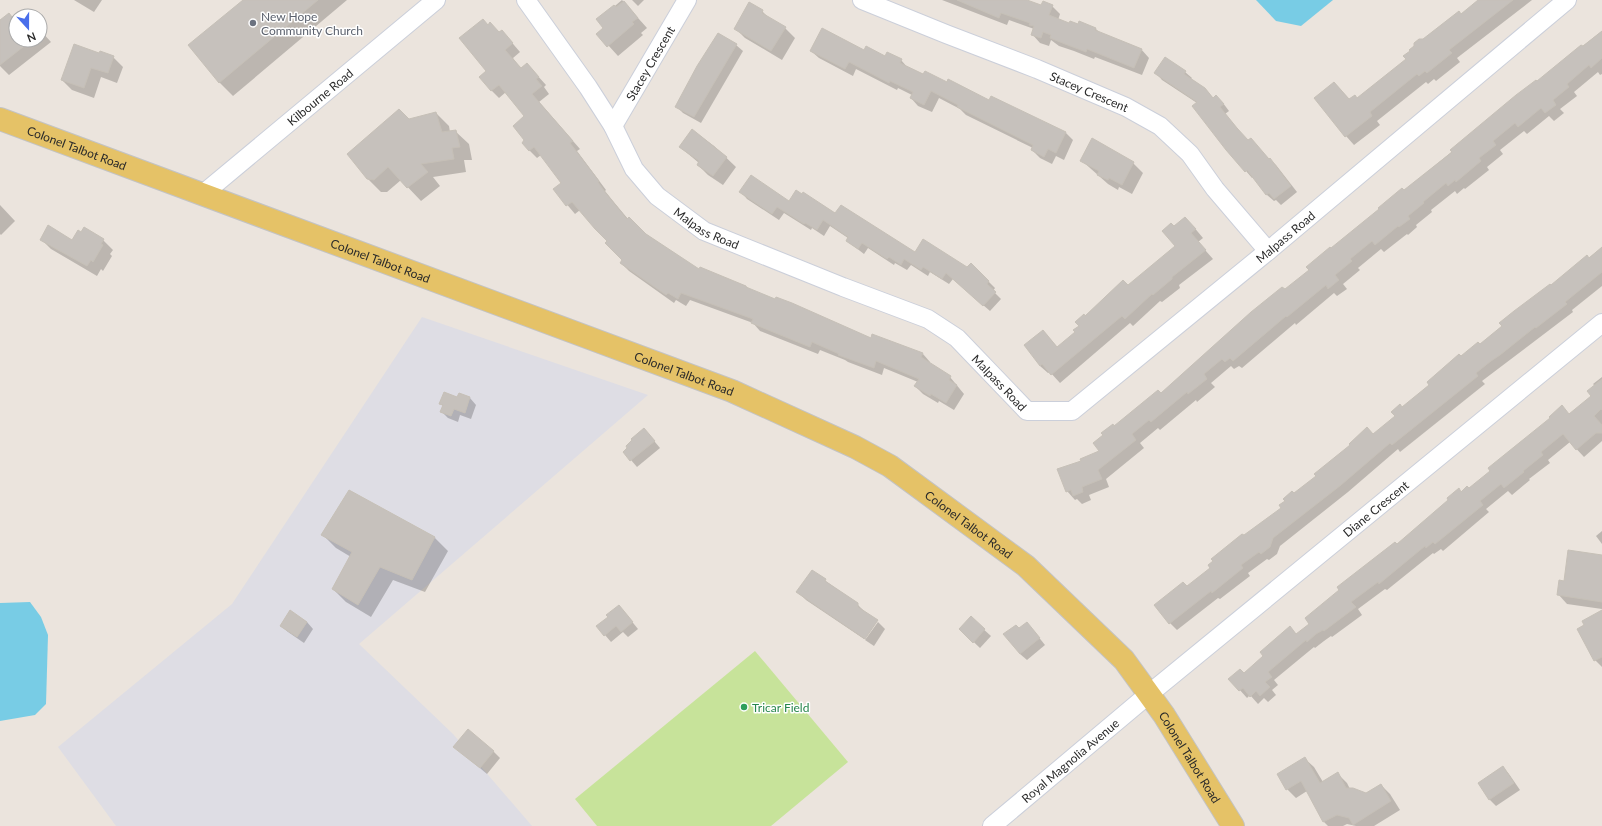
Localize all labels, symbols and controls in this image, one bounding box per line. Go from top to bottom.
north arrow [8,8,48,48]
place label: New Hope Community Church [261,9,363,38]
marker: New Hope Community Church [248,18,258,28]
street label: Stacey Crescent [622,22,678,103]
text: N [25,30,38,45]
street label: Kilbourne Road [284,65,356,128]
street label: Stacey Crescent [1048,68,1131,115]
street label: Colonel Talbot Road [25,122,129,173]
street label: Malpass Road [671,204,741,252]
street label: Malpass Road [1252,207,1318,266]
street label: Colonel Talbot Road [329,235,432,286]
street label: Colonel Talbot Road [632,348,736,399]
street label: Malpass Road [969,351,1030,414]
street label: Diane Crescent [1340,477,1412,540]
street label: Colonel Talbot Road [922,487,1016,561]
place label: Tricar Field [752,700,809,715]
marker: Tricar Field [739,702,749,712]
street label: Colonel Talbot Road [1156,709,1224,806]
street label: Royal Magnolia Avenue [1018,715,1122,806]

